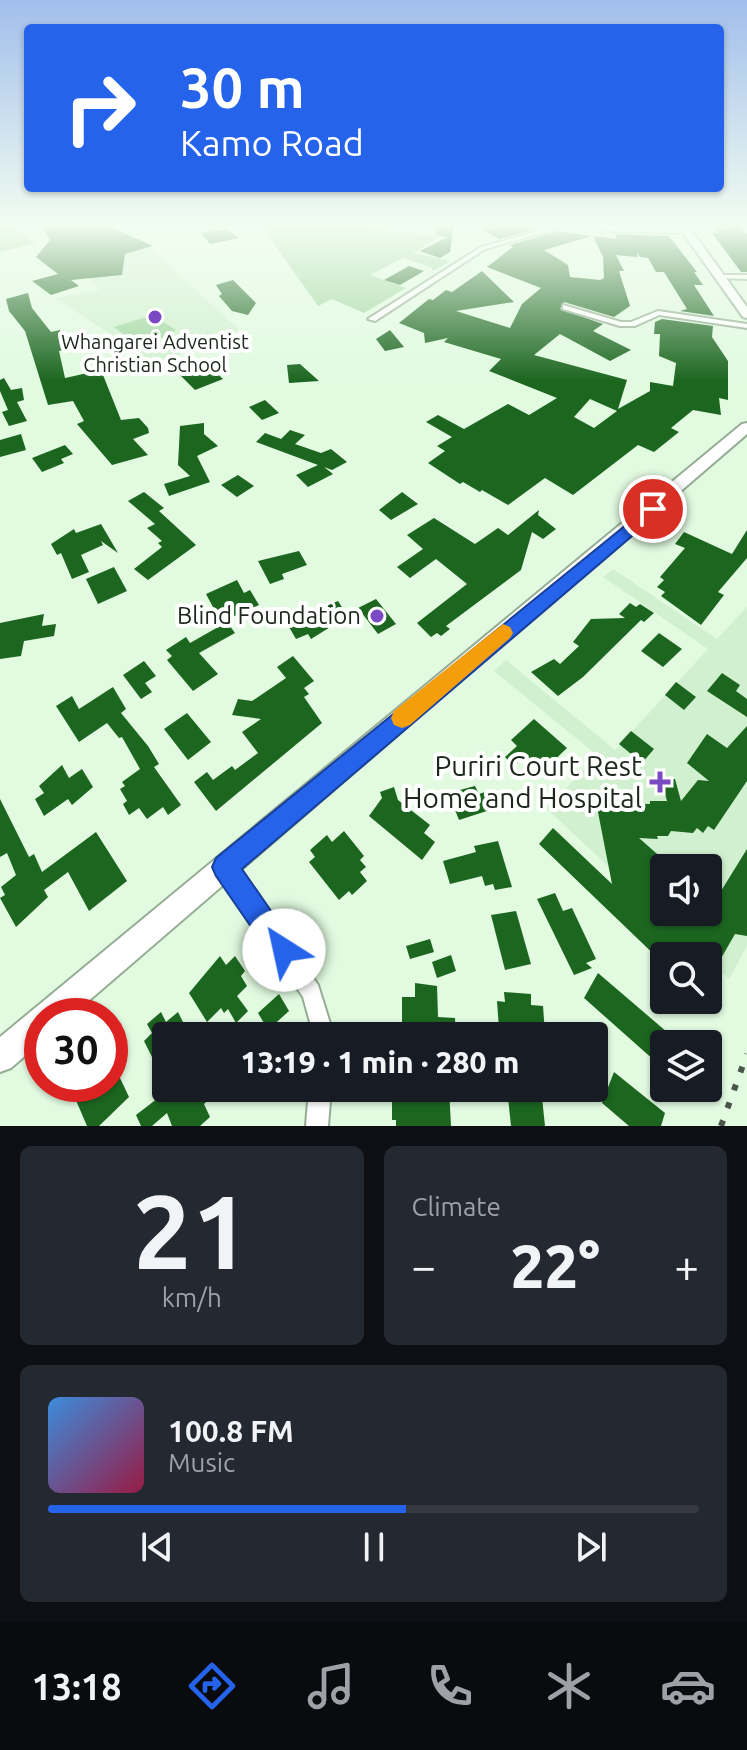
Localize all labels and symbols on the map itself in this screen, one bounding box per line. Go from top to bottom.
marker: Whangarei Adventist Christian School [146,308,164,326]
place label: Whangarei Adventist Christian School [61,330,249,376]
pin [619,475,687,543]
place label: Blind Foundation [177,602,361,629]
marker: Blind Foundation [368,607,386,625]
place label: Puriri Court Rest Home and Hospital [403,750,642,813]
marker: Puriri Court Rest Home and Hospital [649,771,671,793]
position arrow [242,908,326,992]
speed limit sign: 30 [24,998,128,1102]

